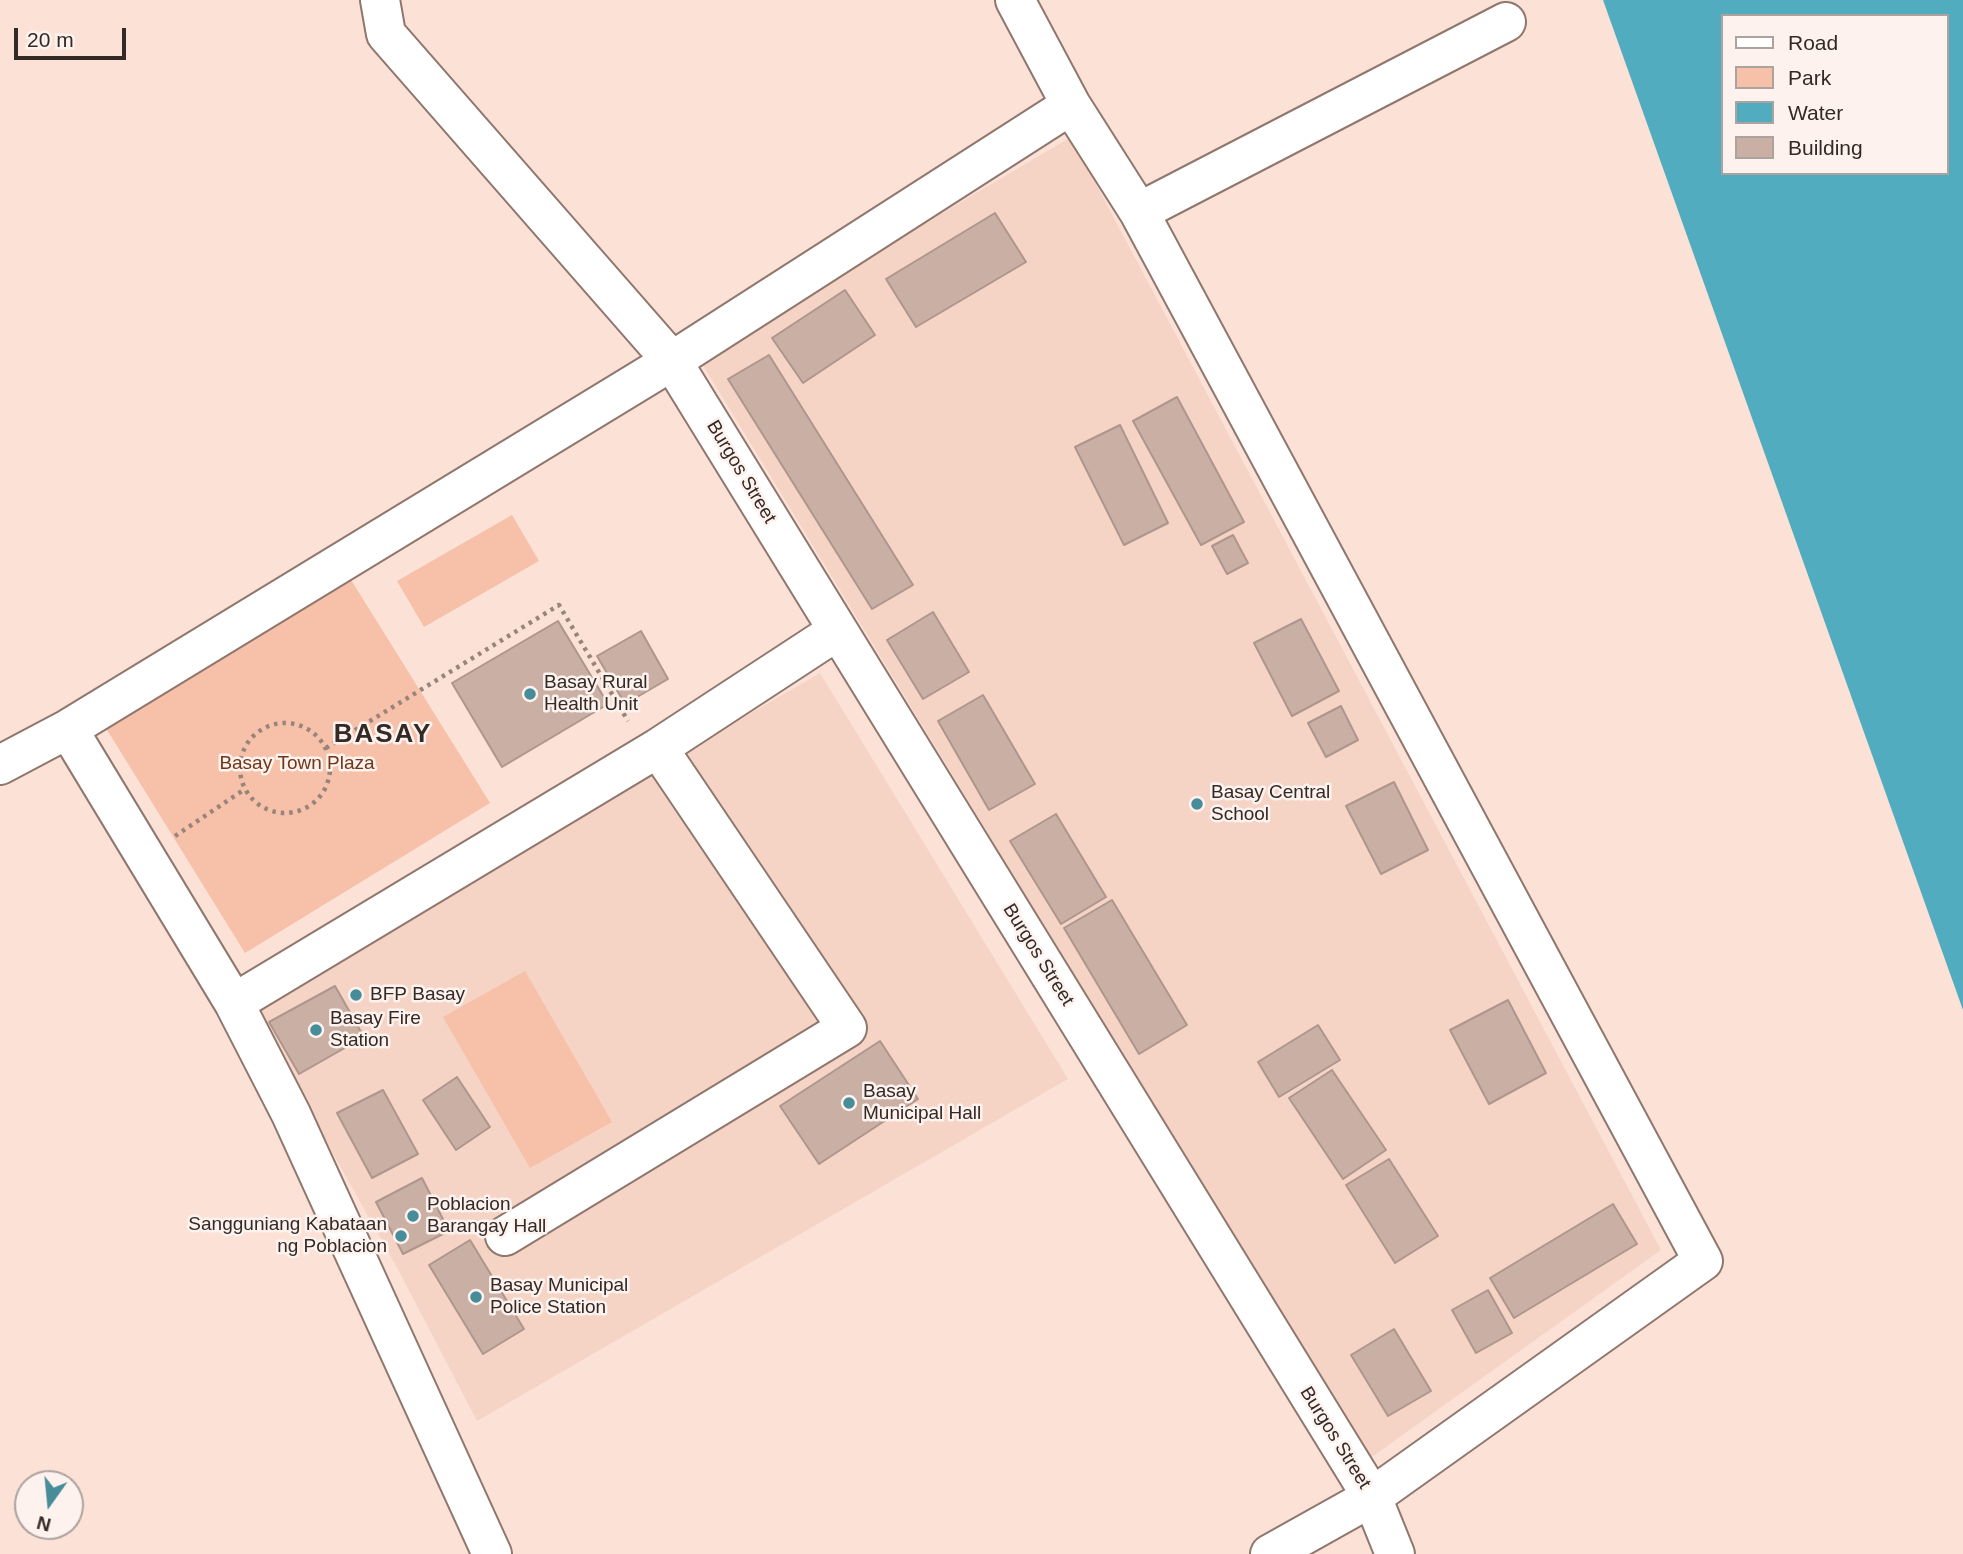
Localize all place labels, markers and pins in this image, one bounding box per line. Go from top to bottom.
place label: Basay Rural Health Unit [544,672,647,716]
marker: Basay Rural Health Unit [522,686,538,702]
place label: Basay Central School [1211,782,1330,826]
marker: Basay Central School [1189,796,1205,812]
place label: BFP Basay [370,984,465,1006]
marker: BFP Basay [348,987,364,1003]
place label: Basay Fire Station [330,1008,421,1052]
marker: Basay Fire Station [308,1022,324,1038]
place label: Basay Municipal Hall [863,1081,981,1125]
marker: Basay Municipal Hall [841,1095,857,1111]
place label: Poblacion Barangay Hall [427,1194,546,1238]
marker: Poblacion Barangay Hall [405,1208,421,1224]
place label: Sangguniang Kabataan ng Poblacion [188,1214,387,1258]
marker: Sangguniang Kabataan ng Poblacion [393,1228,409,1244]
place label: Basay Municipal Police Station [490,1275,628,1319]
marker: Basay Municipal Police Station [468,1289,484,1305]

